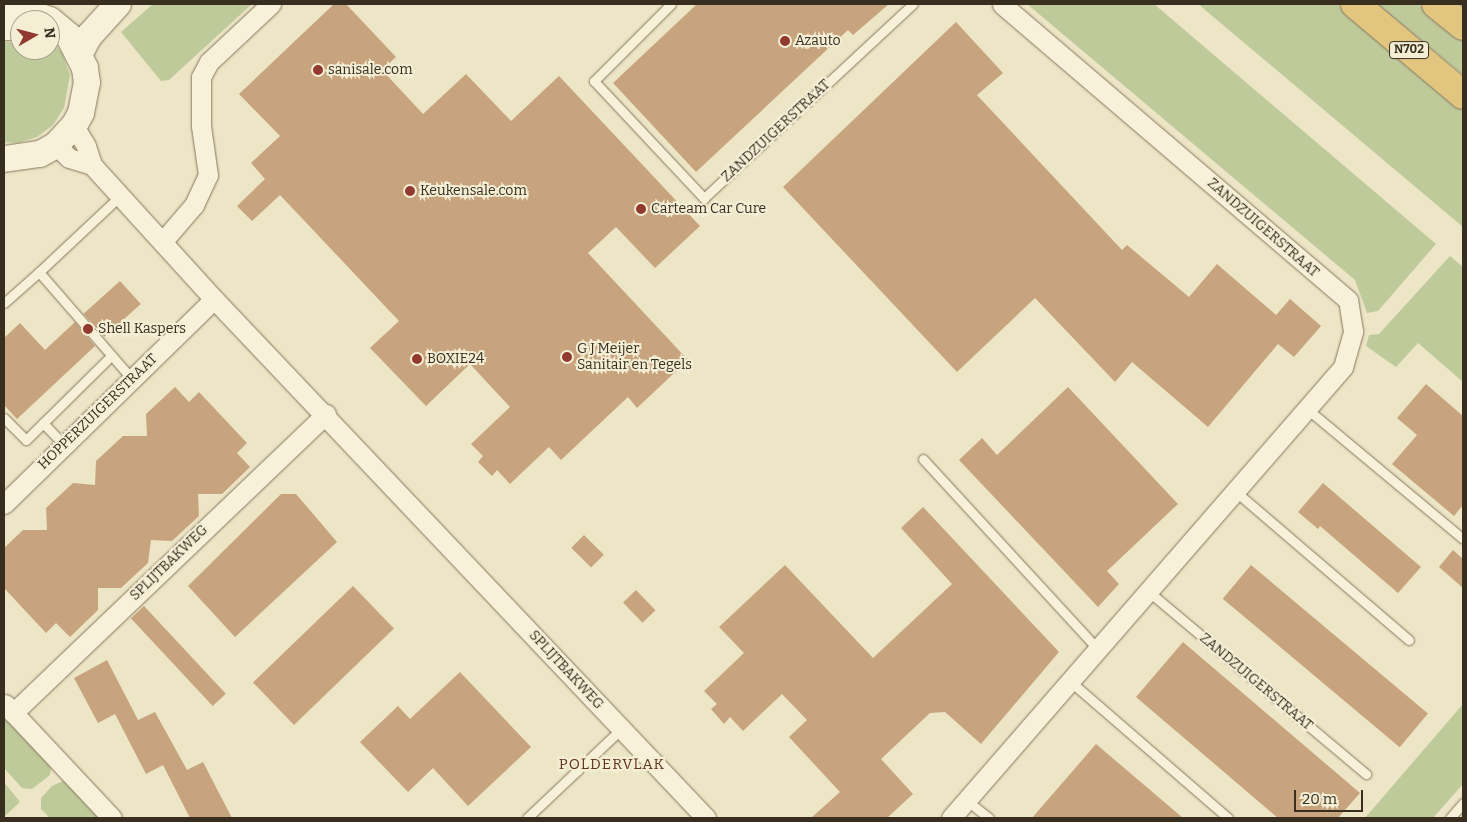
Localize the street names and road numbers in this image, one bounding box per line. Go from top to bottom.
road number: N702 [1389,40,1429,60]
street label: ZANDZUIGERSTRAAT [718,76,834,186]
street label: ZANDZUIGERSTRAAT [1204,175,1322,281]
street label: HOPPERZUIGERSTRAAT [35,351,161,473]
street label: SPLIJTBAKWEG [127,522,211,604]
street label: SPLIJTBAKWEG [525,627,607,713]
street label: ZANDZUIGERSTRAAT [1196,630,1316,734]

